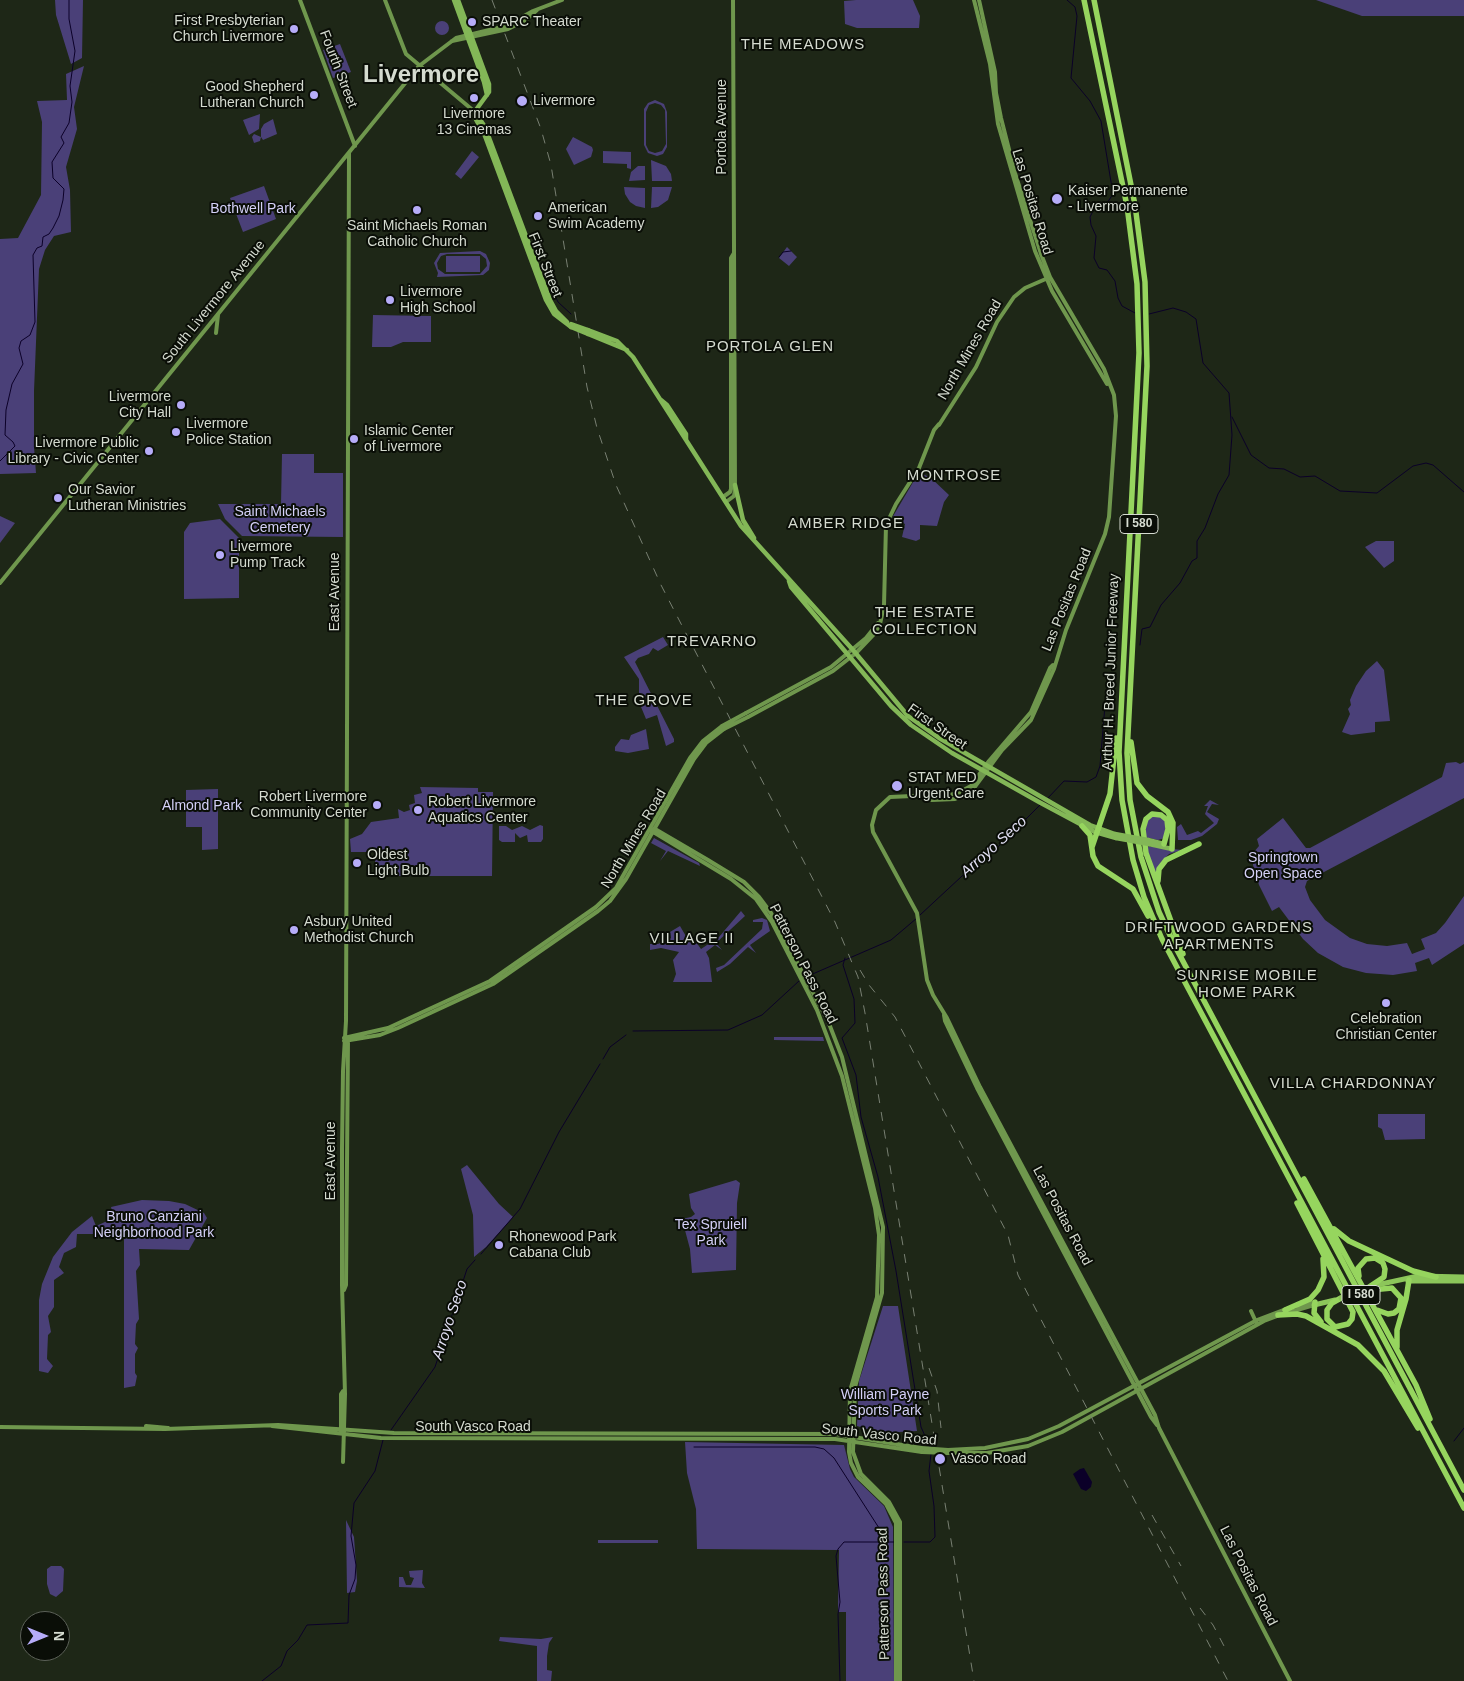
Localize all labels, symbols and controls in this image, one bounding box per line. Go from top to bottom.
place label: First Presbyterian Church Livermore [173,13,284,46]
place label: SPARC Theater [482,14,581,30]
marker: SPARC Theater [466,16,478,28]
marker: First Presbyterian Church Livermore [288,23,300,35]
street label: Fourth Street [316,28,360,110]
district label: THE MEADOWS [739,36,867,54]
district label: Livermore [363,61,479,89]
place label: Good Shepherd Lutheran Church [200,79,304,111]
street label: Portola Avenue [714,79,730,175]
marker: Good Shepherd Lutheran Church [308,89,320,101]
marker: Livermore 13 Cinemas [468,92,480,104]
place label: Livermore [533,93,595,109]
marker: Livermore [515,94,529,108]
place label: Livermore 13 Cinemas [437,106,511,138]
street label: Las Positas Road [1008,147,1056,257]
place label: Kaiser Permanente - Livermore [1068,183,1188,216]
marker: Kaiser Permanente - Livermore [1050,192,1064,206]
place label: American Swim Academy [548,200,644,232]
park label: Bothwell Park [210,201,296,217]
marker: Saint Michaels Roman Catholic Church [411,204,423,216]
marker: American Swim Academy [532,210,544,222]
place label: Saint Michaels Roman Catholic Church [347,218,487,250]
street label: First Street [524,230,566,300]
street label: South Livermore Avenue [159,237,269,367]
place label: Livermore High School [400,284,475,316]
marker: Livermore High School [384,294,396,306]
street label: North Mines Road [935,297,1005,403]
district label: PORTOLA GLEN [704,338,836,356]
place label: Livermore City Hall [109,389,171,422]
marker: Livermore City Hall [175,399,187,411]
place label: Livermore Police Station [186,416,272,448]
place label: Islamic Center of Livermore [364,423,453,456]
marker: Livermore Police Station [170,426,182,438]
marker: Islamic Center of Livermore [348,433,360,445]
place label: Livermore Public Library - Civic Center [8,435,139,468]
marker: Livermore Public Library - Civic Center [143,445,155,457]
district label: MONTROSE [906,467,1002,485]
place label: Our Savior Lutheran Ministries [68,482,186,514]
marker: Our Savior Lutheran Ministries [52,492,64,504]
park label: Saint Michaels Cemetery [234,504,326,536]
road number: I 580 [1120,514,1158,534]
district label: AMBER RIDGE [787,515,905,533]
place label: Livermore Pump Track [230,539,305,572]
street label: Las Positas Road [1039,546,1095,654]
marker: Livermore Pump Track [214,549,226,561]
street label: East Avenue [327,552,343,632]
street label: Arthur H. Breed Junior Freeway [1099,573,1123,771]
district label: THE ESTATE COLLECTION [871,604,979,639]
district label: TREVARNO [666,633,758,651]
district label: THE GROVE [594,692,694,710]
street label: First Street [904,700,970,754]
place label: STAT MED Urgent Care [908,770,984,802]
marker: STAT MED Urgent Care [890,779,904,793]
street label: North Mines Road [598,786,670,892]
place label: Robert Livermore Community Center [250,789,367,822]
place label: Robert Livermore Aquatics Center [428,794,536,826]
park label: Almond Park [162,798,242,814]
marker: Robert Livermore Community Center [371,799,383,811]
marker: Robert Livermore Aquatics Center [412,804,424,816]
water label: Arroyo Seco [957,813,1031,881]
place label: Oldest Light Bulb [367,847,429,880]
park label: Springtown Open Space [1244,850,1322,882]
marker: Oldest Light Bulb [351,857,363,869]
street label: Patterson Pass Road [765,901,841,1027]
place label: Asbury United Methodist Church [304,914,414,946]
district label: DRIFTWOOD GARDENS APARTMENTS [1123,919,1315,954]
marker: Asbury United Methodist Church [288,924,300,936]
district label: VILLAGE II [648,930,736,948]
district label: SUNRISE MOBILE HOME PARK [1174,967,1320,1002]
marker: Celebration Christian Center [1380,997,1392,1009]
place label: Celebration Christian Center [1335,1011,1437,1044]
district label: VILLA CHARDONNAY [1268,1075,1438,1093]
street label: East Avenue [323,1121,339,1201]
street label: Las Positas Road [1029,1164,1095,1268]
park label: Bruno Canziani Neighborhood Park [94,1209,214,1242]
park label: Tex Spruiell Park [675,1217,747,1250]
place label: Rhonewood Park Cabana Club [509,1229,616,1262]
marker: Rhonewood Park Cabana Club [493,1239,505,1251]
water label: Arroyo Seco [429,1278,471,1362]
road number: I 580 [1342,1286,1380,1304]
park label: William Payne Sports Park [841,1387,929,1420]
street label: South Vasco Road [415,1419,531,1435]
street label: South Vasco Road [821,1421,937,1449]
place label: Vasco Road [951,1451,1026,1467]
marker: Vasco Road [933,1452,947,1466]
street label: Las Positas Road [1216,1523,1280,1629]
street label: Patterson Pass Road [874,1528,894,1660]
north arrow [20,1611,70,1661]
text: N [51,1631,67,1641]

